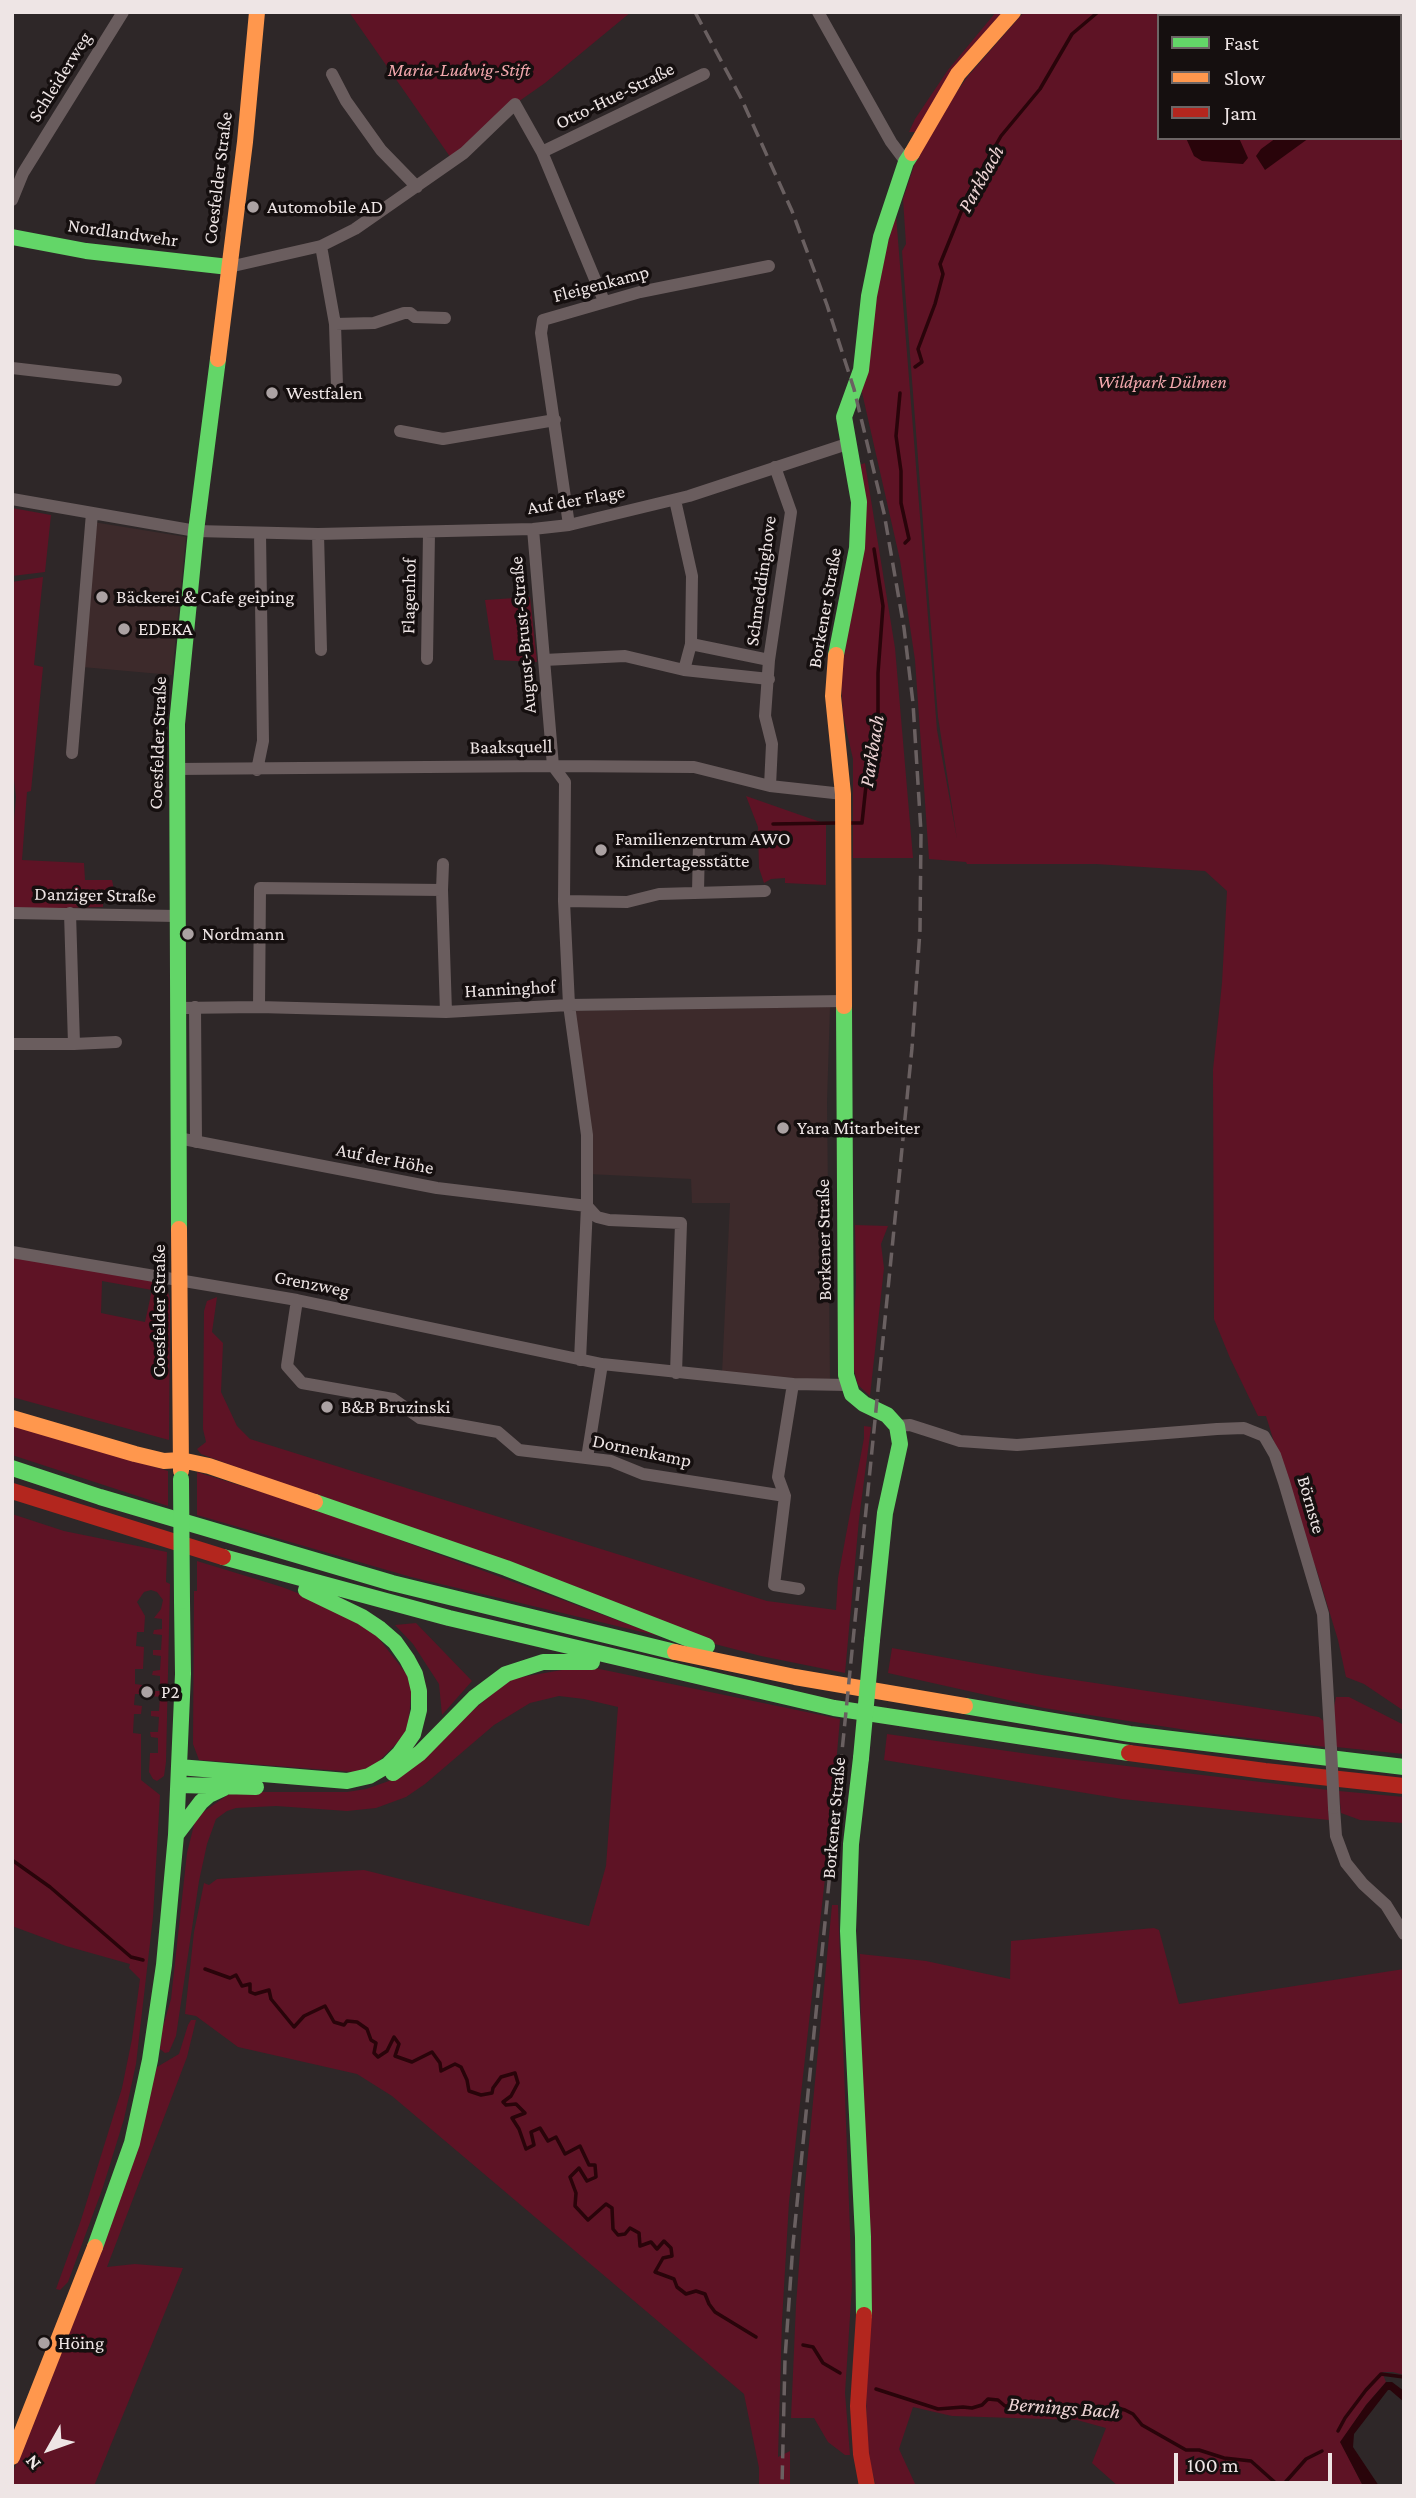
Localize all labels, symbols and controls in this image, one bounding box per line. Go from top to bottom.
legend [1157,14,1402,140]
street label: Schleiderweg [23,28,97,126]
text: Fast [1224,31,1259,55]
street label: Otto-Hue-Straße [552,57,678,135]
park label: Maria-Ludwig-Stift [388,59,530,81]
text: Slow [1224,66,1265,90]
text: Jam [1224,101,1257,125]
street label: Coesfelder Straße [199,111,237,245]
water label: Parkbach [952,141,1010,217]
place label: Automobile AD [267,196,383,218]
marker: Automobile AD [245,199,261,215]
street label: Nordlandwehr [66,214,180,252]
street label: Fleigenkamp [551,260,651,308]
park label: Wildpark Dülmen [1097,371,1227,393]
place label: Westfalen [286,382,363,404]
marker: Westfalen [264,385,280,401]
street label: Auf der Flage [525,480,627,520]
street label: Schmeddinghove [741,514,781,648]
street label: Borkener Straße [803,546,847,670]
street label: August-Brust-Straße [505,556,541,714]
street label: Flagenhof [397,558,421,634]
place label: Bäckerei & Cafe geiping [116,586,294,608]
marker: Bäckerei & Cafe geiping [94,589,110,605]
place label: EDEKA [138,618,193,640]
marker: EDEKA [116,621,132,637]
street label: Coesfelder Straße [144,676,172,810]
water label: Parkbach [854,713,890,789]
street label: Baaksquell [470,735,552,759]
place label: Familienzentrum AWO Kindertagesstätte [615,828,790,872]
marker: Familienzentrum AWO Kindertagesstätte [593,842,609,858]
street label: Danziger Straße [34,883,156,907]
place label: Nordmann [202,923,285,945]
marker: Nordmann [180,926,196,942]
street label: Hanninghof [464,975,556,1003]
place label: Yara Mitarbeiter [797,1117,920,1139]
marker: Yara Mitarbeiter [775,1120,791,1136]
street label: Auf der Höhe [334,1138,436,1180]
street label: Borkener Straße [812,1179,836,1301]
street label: Coesfelder Straße [148,1244,170,1378]
street label: Grenzweg [272,1266,352,1302]
place label: B&B Bruzinski [341,1396,451,1418]
marker: B&B Bruzinski [319,1399,335,1415]
street label: Dornenkamp [590,1429,694,1473]
street label: Börnste [1292,1474,1330,1536]
place label: P2 [161,1681,180,1703]
marker: P2 [139,1684,155,1700]
street label: Borkener Straße [817,1756,851,1880]
place label: Höing [58,2332,104,2354]
marker: Höing [36,2335,52,2351]
water label: Bernings Bach [1007,2392,1121,2424]
north arrow [14,2414,84,2484]
scale bar [1178,2438,1336,2482]
text: N [20,2451,45,2475]
text: 100 m [1187,2453,1239,2477]

